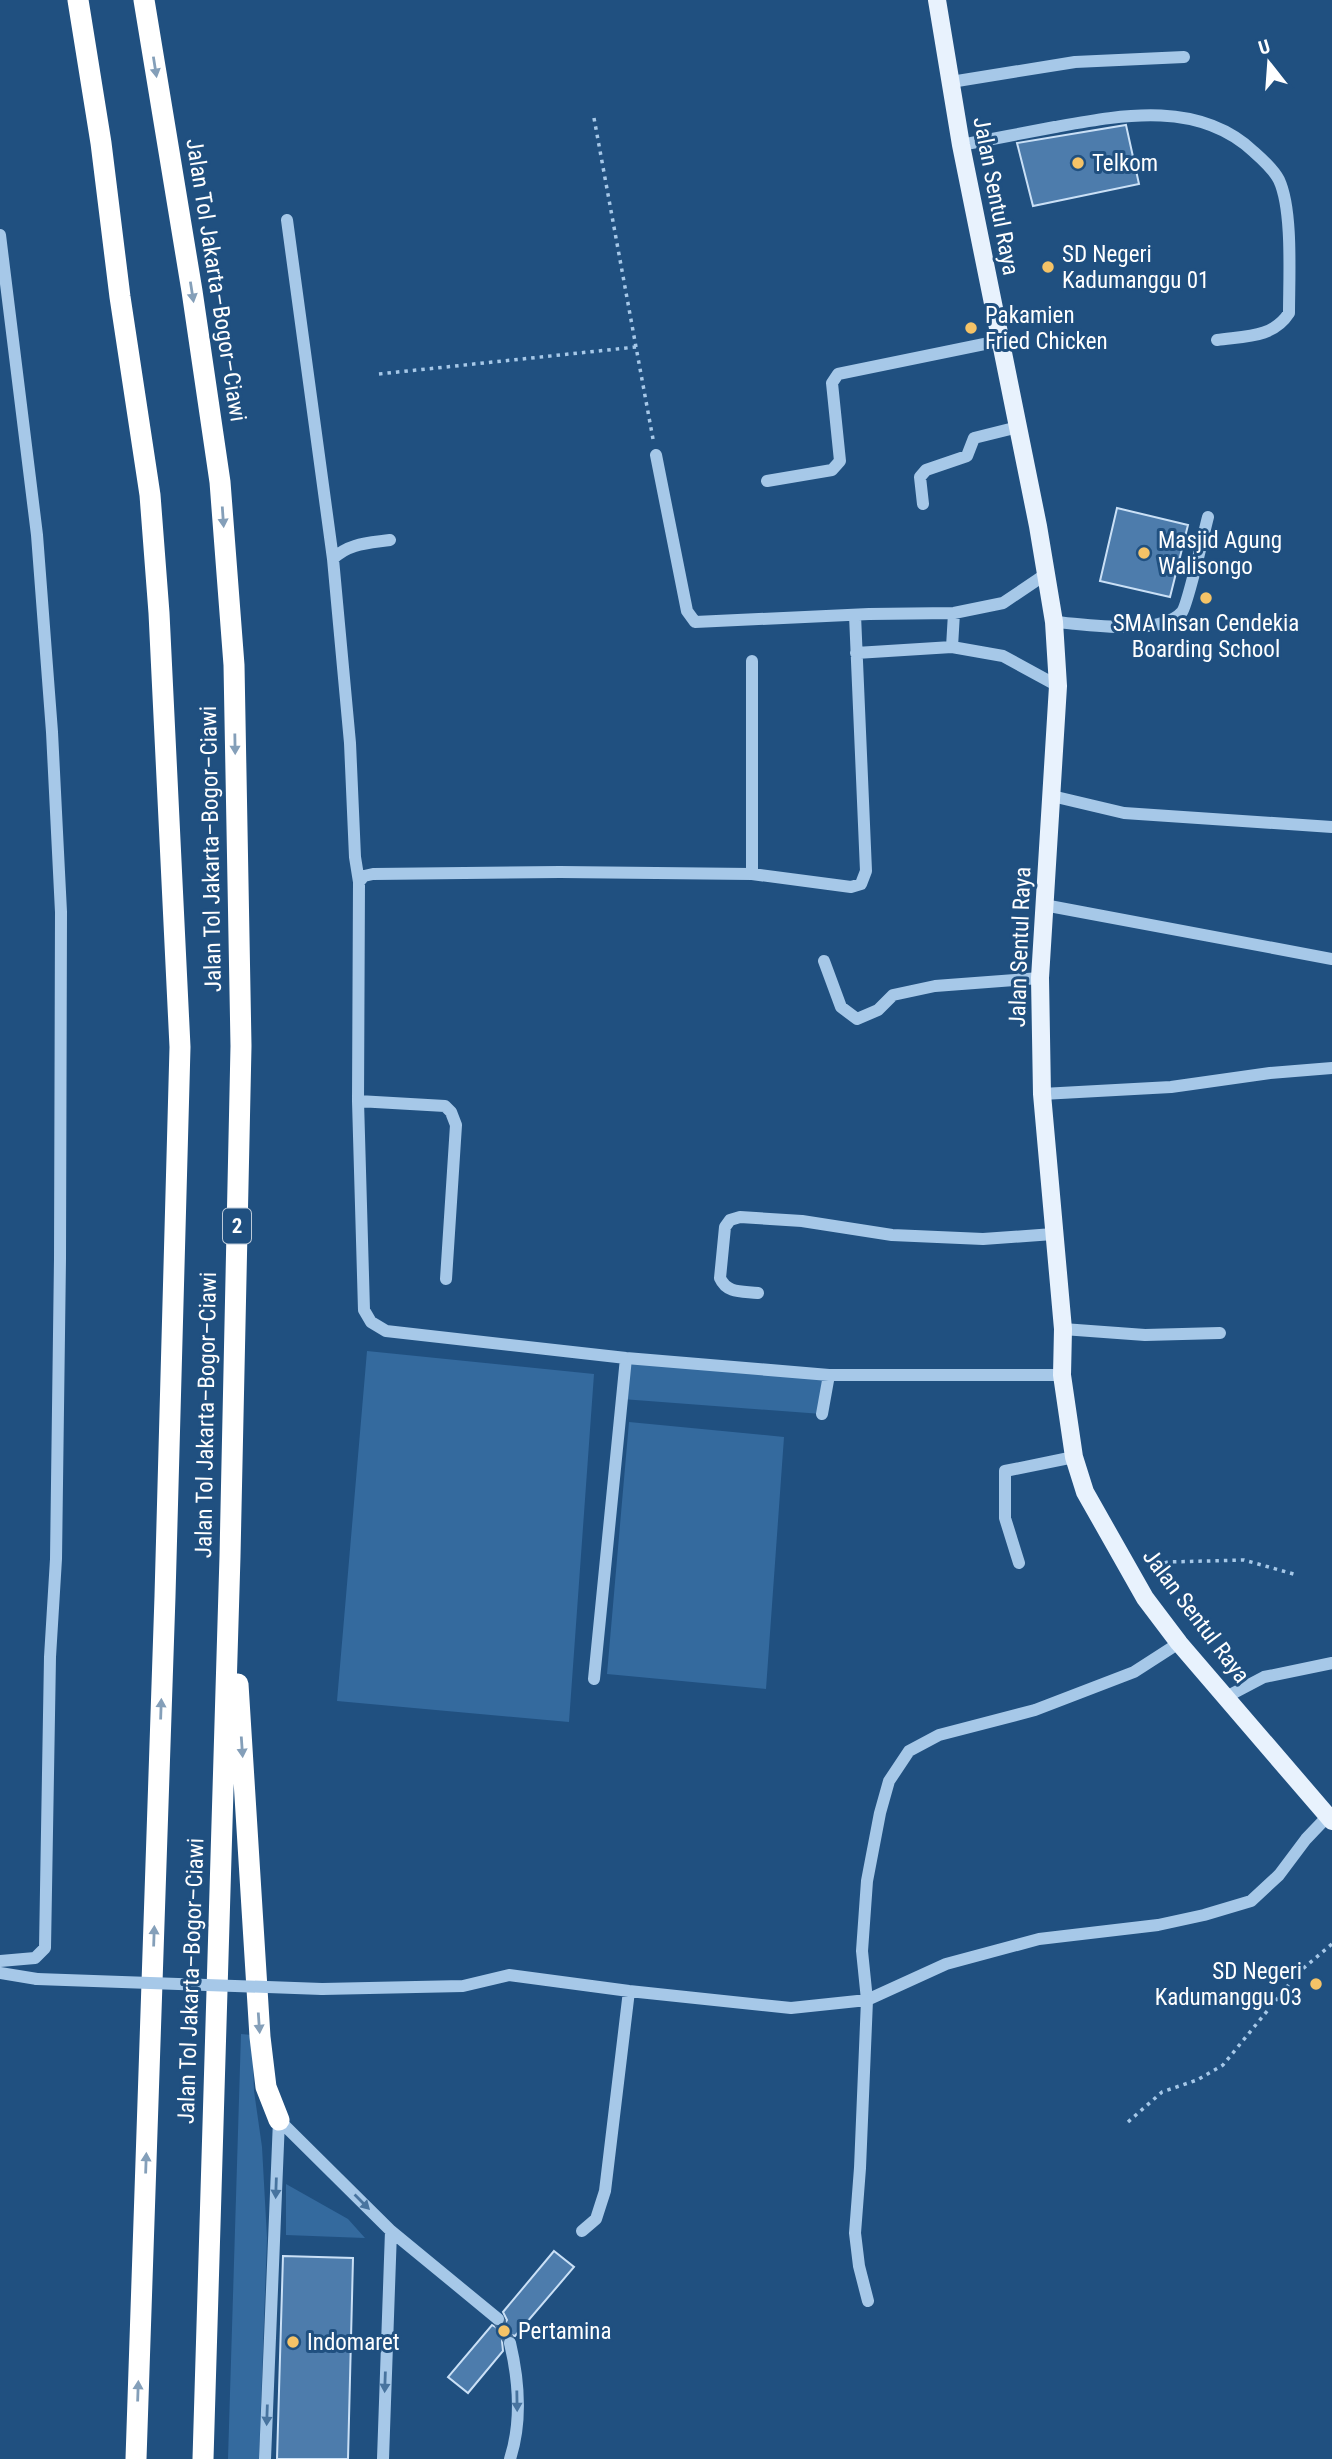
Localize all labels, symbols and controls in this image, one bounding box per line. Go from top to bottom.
north arrow [1234,28,1304,98]
text: U [1256,35,1273,60]
one-way arrow [150,56,161,78]
street label: Jalan Sentul Raya [967,115,1025,277]
street label: Jalan Tol Jakarta–Bogor–Ciawi [180,137,252,423]
place label: Telkom [1092,150,1158,177]
marker: Telkom [1070,155,1086,171]
place label: SD Negeri Kadumanggu 01 [1062,241,1209,294]
marker: SD Negeri Kadumanggu 01 [1040,259,1056,275]
one-way arrow [187,281,198,303]
place label: Pakamien Fried Chicken [985,302,1108,355]
marker: Pakamien Fried Chicken [963,320,979,336]
one-way arrow [218,506,229,528]
place label: Masjid Agung Walisongo [1158,527,1282,580]
marker: Masjid Agung Walisongo [1136,545,1152,561]
marker: SMA Insan Cendekia Boarding School [1198,590,1214,606]
place label: SMA Insan Cendekia Boarding School [1113,610,1299,663]
street label: Jalan Tol Jakarta–Bogor–Ciawi [195,706,227,992]
one-way arrow [230,734,241,756]
street label: Jalan Sentul Raya [1004,866,1036,1028]
road number: 2 [223,1208,251,1244]
street label: Jalan Tol Jakarta–Bogor–Ciawi [190,1272,222,1558]
street label: Jalan Sentul Raya [1137,1544,1255,1688]
one-way arrow [156,1697,167,1719]
one-way arrow [237,1736,248,1758]
street label: Jalan Tol Jakarta–Bogor–Ciawi [173,1838,209,2124]
one-way arrow [148,1925,159,1947]
place label: SD Negeri Kadumanggu 03 [1155,1958,1302,2011]
marker: SD Negeri Kadumanggu 03 [1308,1976,1324,1992]
one-way arrow [254,2012,265,2034]
one-way arrow [140,2152,151,2174]
one-way arrow [271,2177,282,2199]
one-way arrow [354,2194,371,2211]
place label: Pertamina [518,2318,612,2345]
marker: Pertamina [496,2323,512,2339]
place label: Indomaret [307,2329,400,2356]
marker: Indomaret [285,2334,301,2350]
one-way arrow [380,2371,391,2393]
one-way arrow [133,2380,144,2402]
one-way arrow [511,2390,523,2412]
one-way arrow [261,2404,272,2426]

